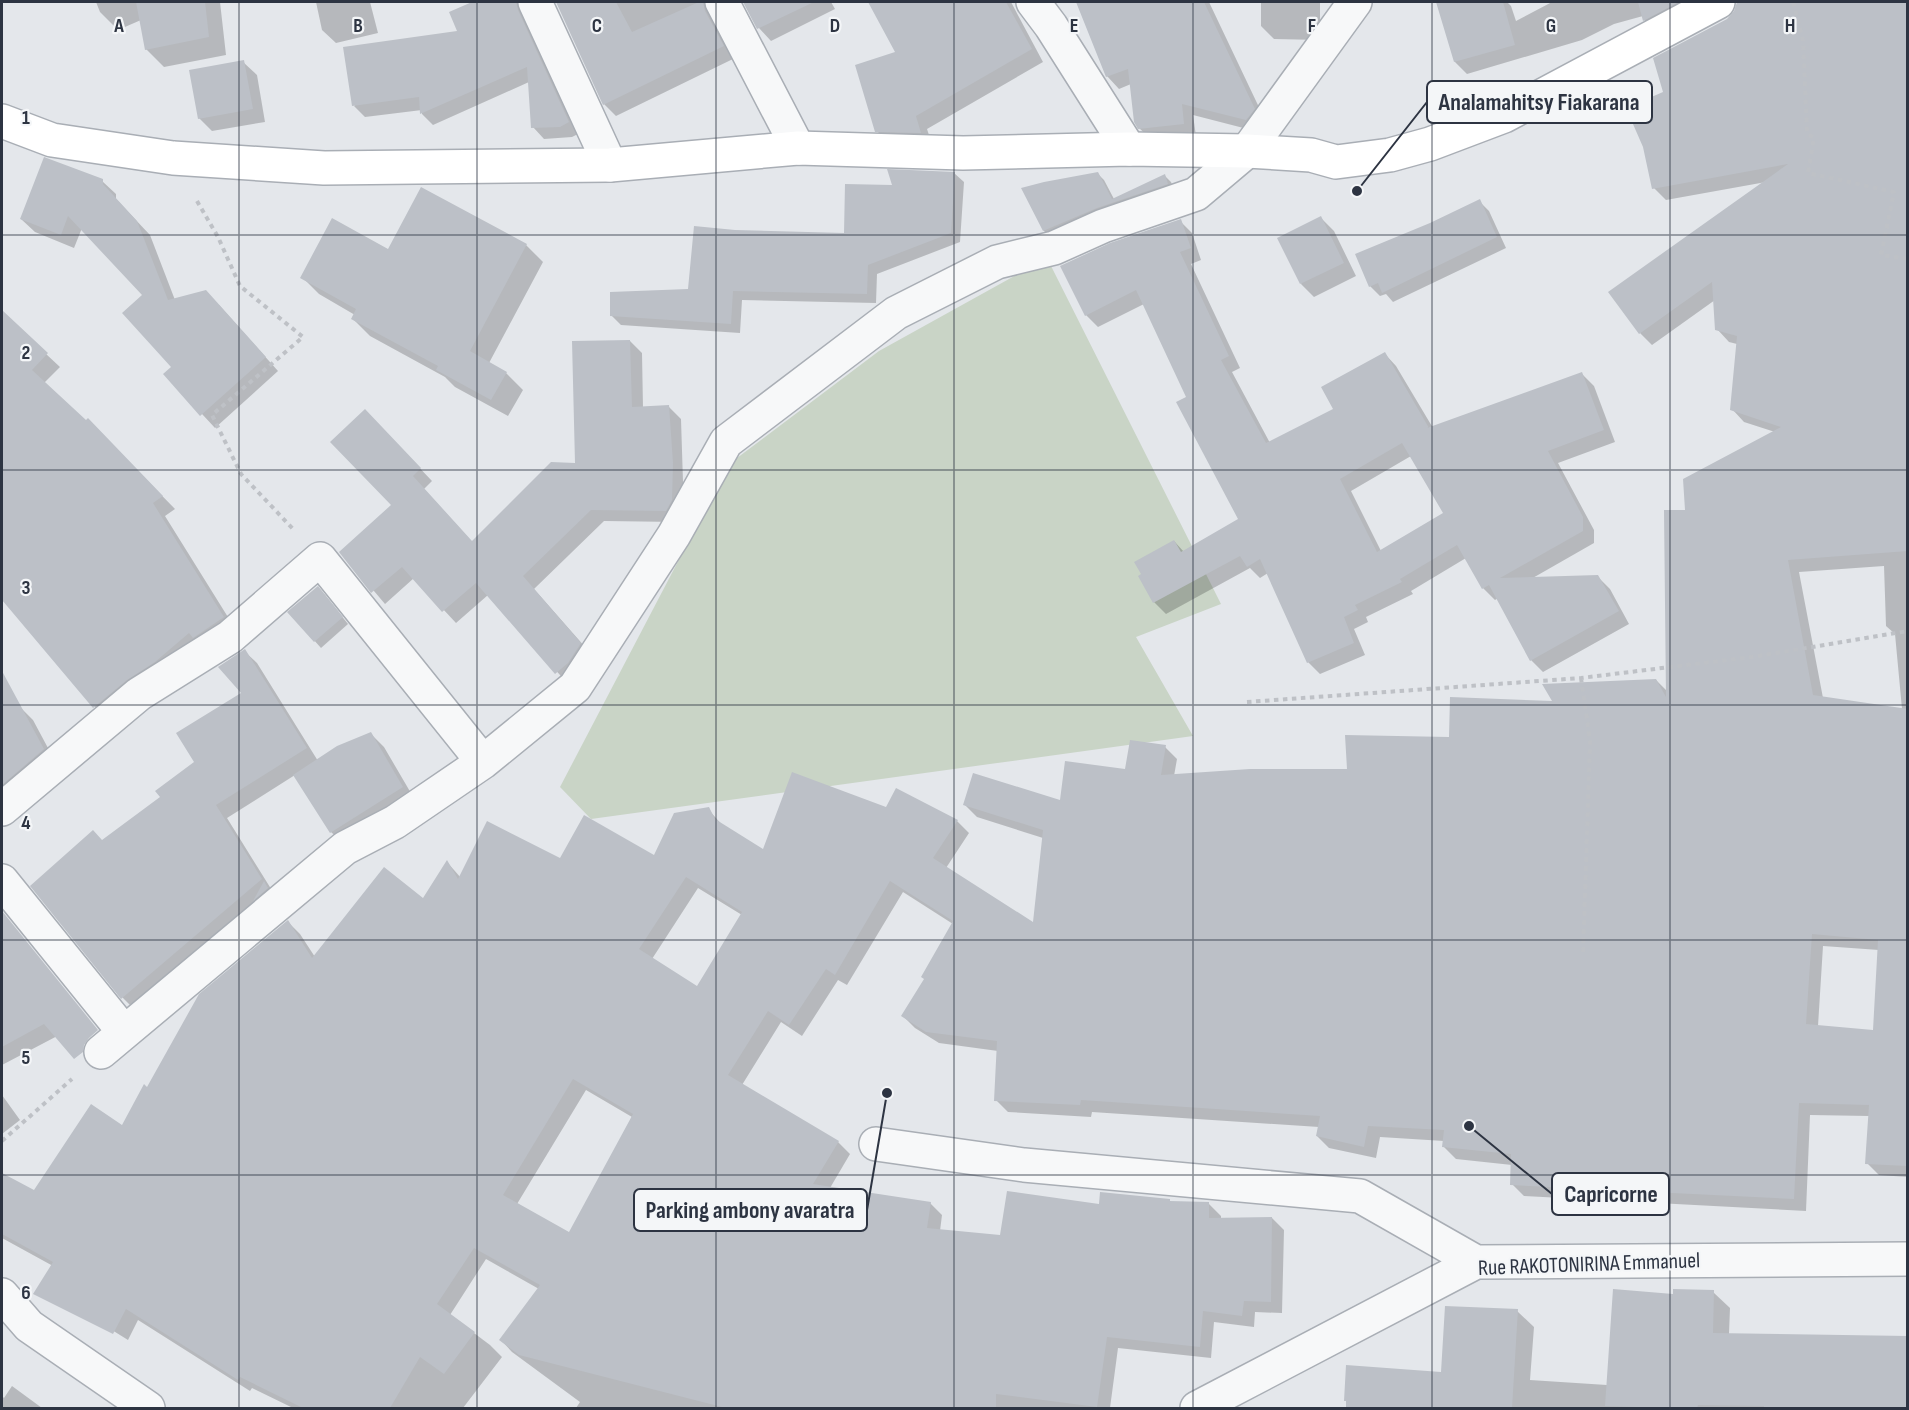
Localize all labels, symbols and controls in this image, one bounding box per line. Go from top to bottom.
text: A [113,14,124,38]
text: B [353,14,363,38]
text: C [592,14,602,38]
text: D [830,14,840,38]
text: E [1070,14,1078,38]
text: F [1308,14,1316,38]
text: G [1546,14,1556,38]
text: H [1785,14,1795,38]
callout: Analamahitsy Fiakarana [1427,81,1652,123]
text: Analamahitsy Fiakarana [1438,88,1639,117]
text: 1 [22,106,30,130]
text: 2 [22,341,30,365]
text: 3 [22,576,31,600]
text: 4 [21,811,31,835]
text: 5 [22,1046,31,1070]
callout: Capricorne [1552,1173,1669,1215]
text: Capricorne [1564,1180,1658,1209]
callout: Parking ambony avaratra [634,1189,867,1231]
text: Parking ambony avaratra [645,1196,855,1225]
street label: Rue RAKOTONIRINA Emmanuel [1477,1247,1701,1282]
text: 6 [21,1281,31,1305]

